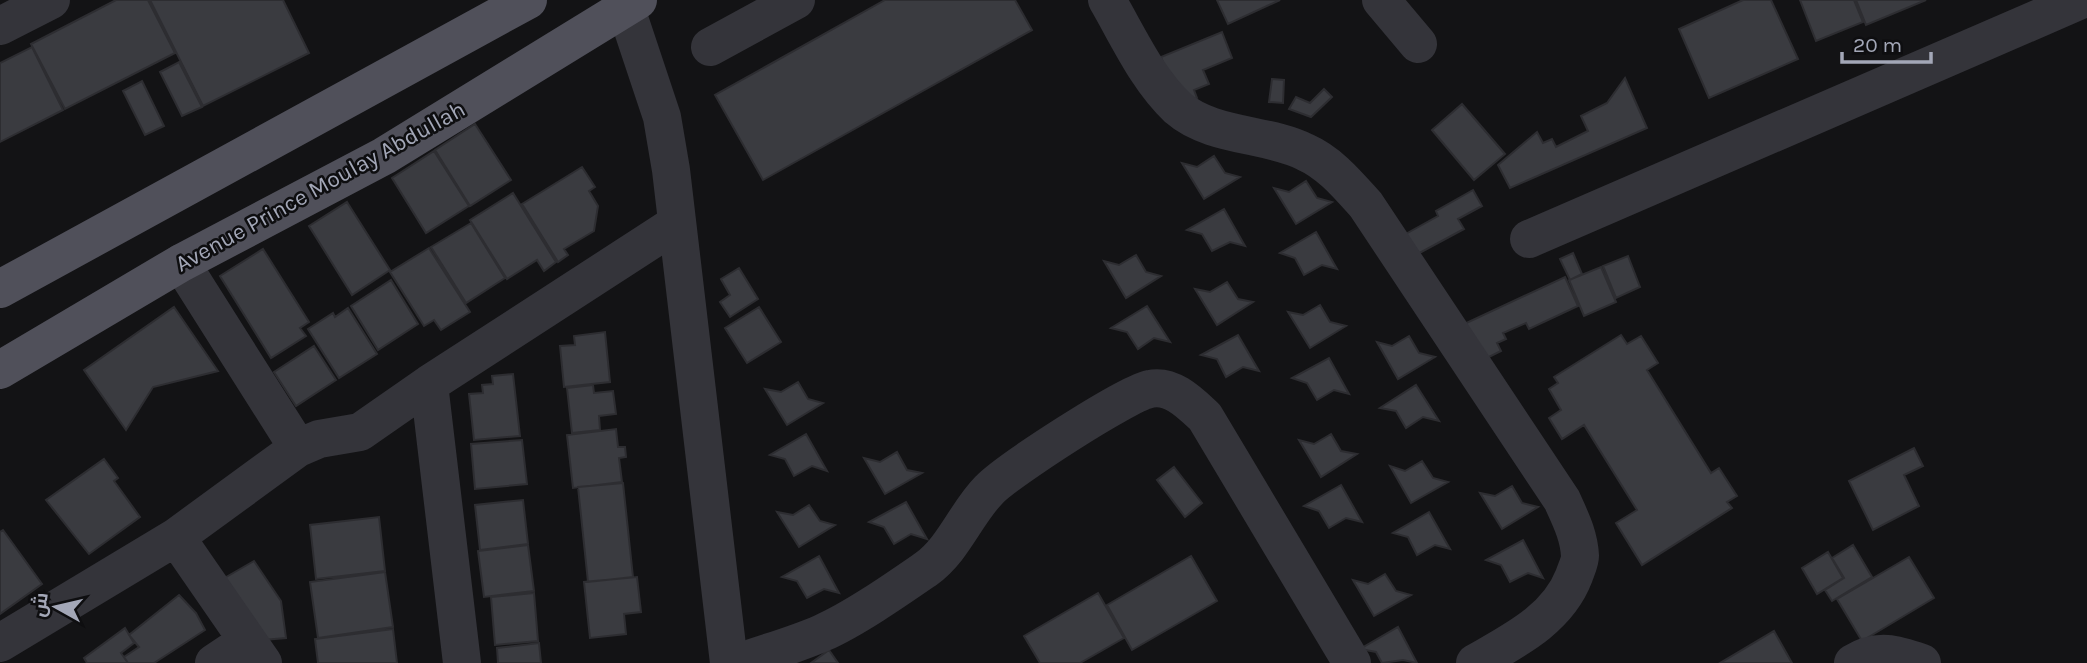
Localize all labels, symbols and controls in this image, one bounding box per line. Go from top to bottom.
scale bar [1842,21,1931,65]
text: 20 m [1853,33,1902,57]
street label: Avenue Prince Moulay Abdullah [171,95,470,278]
north arrow [21,572,91,642]
text: ش [28,591,53,618]

